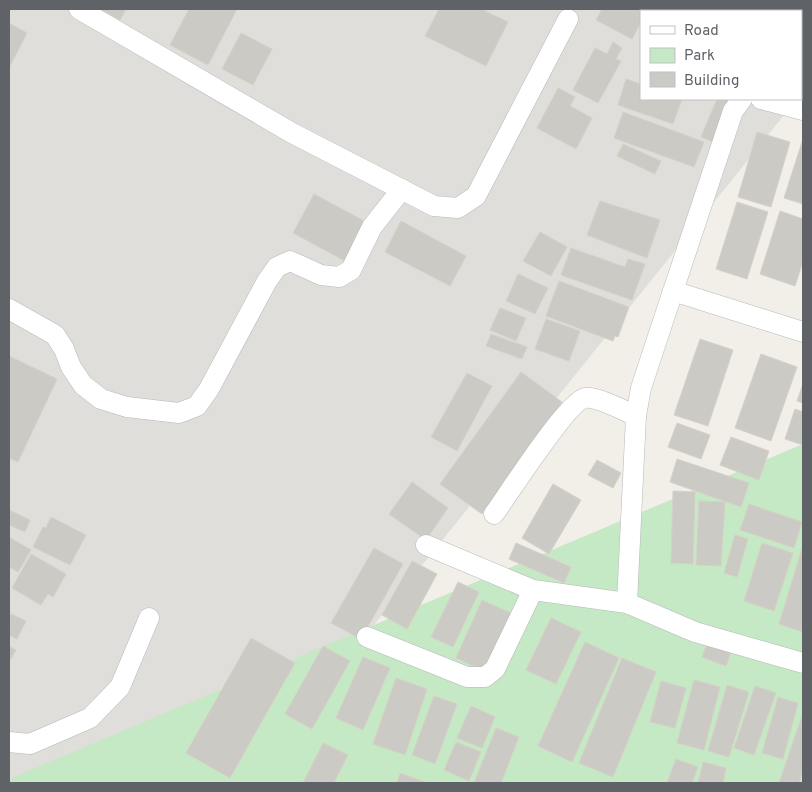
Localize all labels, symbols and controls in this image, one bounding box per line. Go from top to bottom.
legend [640,10,802,100]
text: Road [684,22,719,41]
text: Park [684,47,715,66]
text: Building [684,72,739,91]

